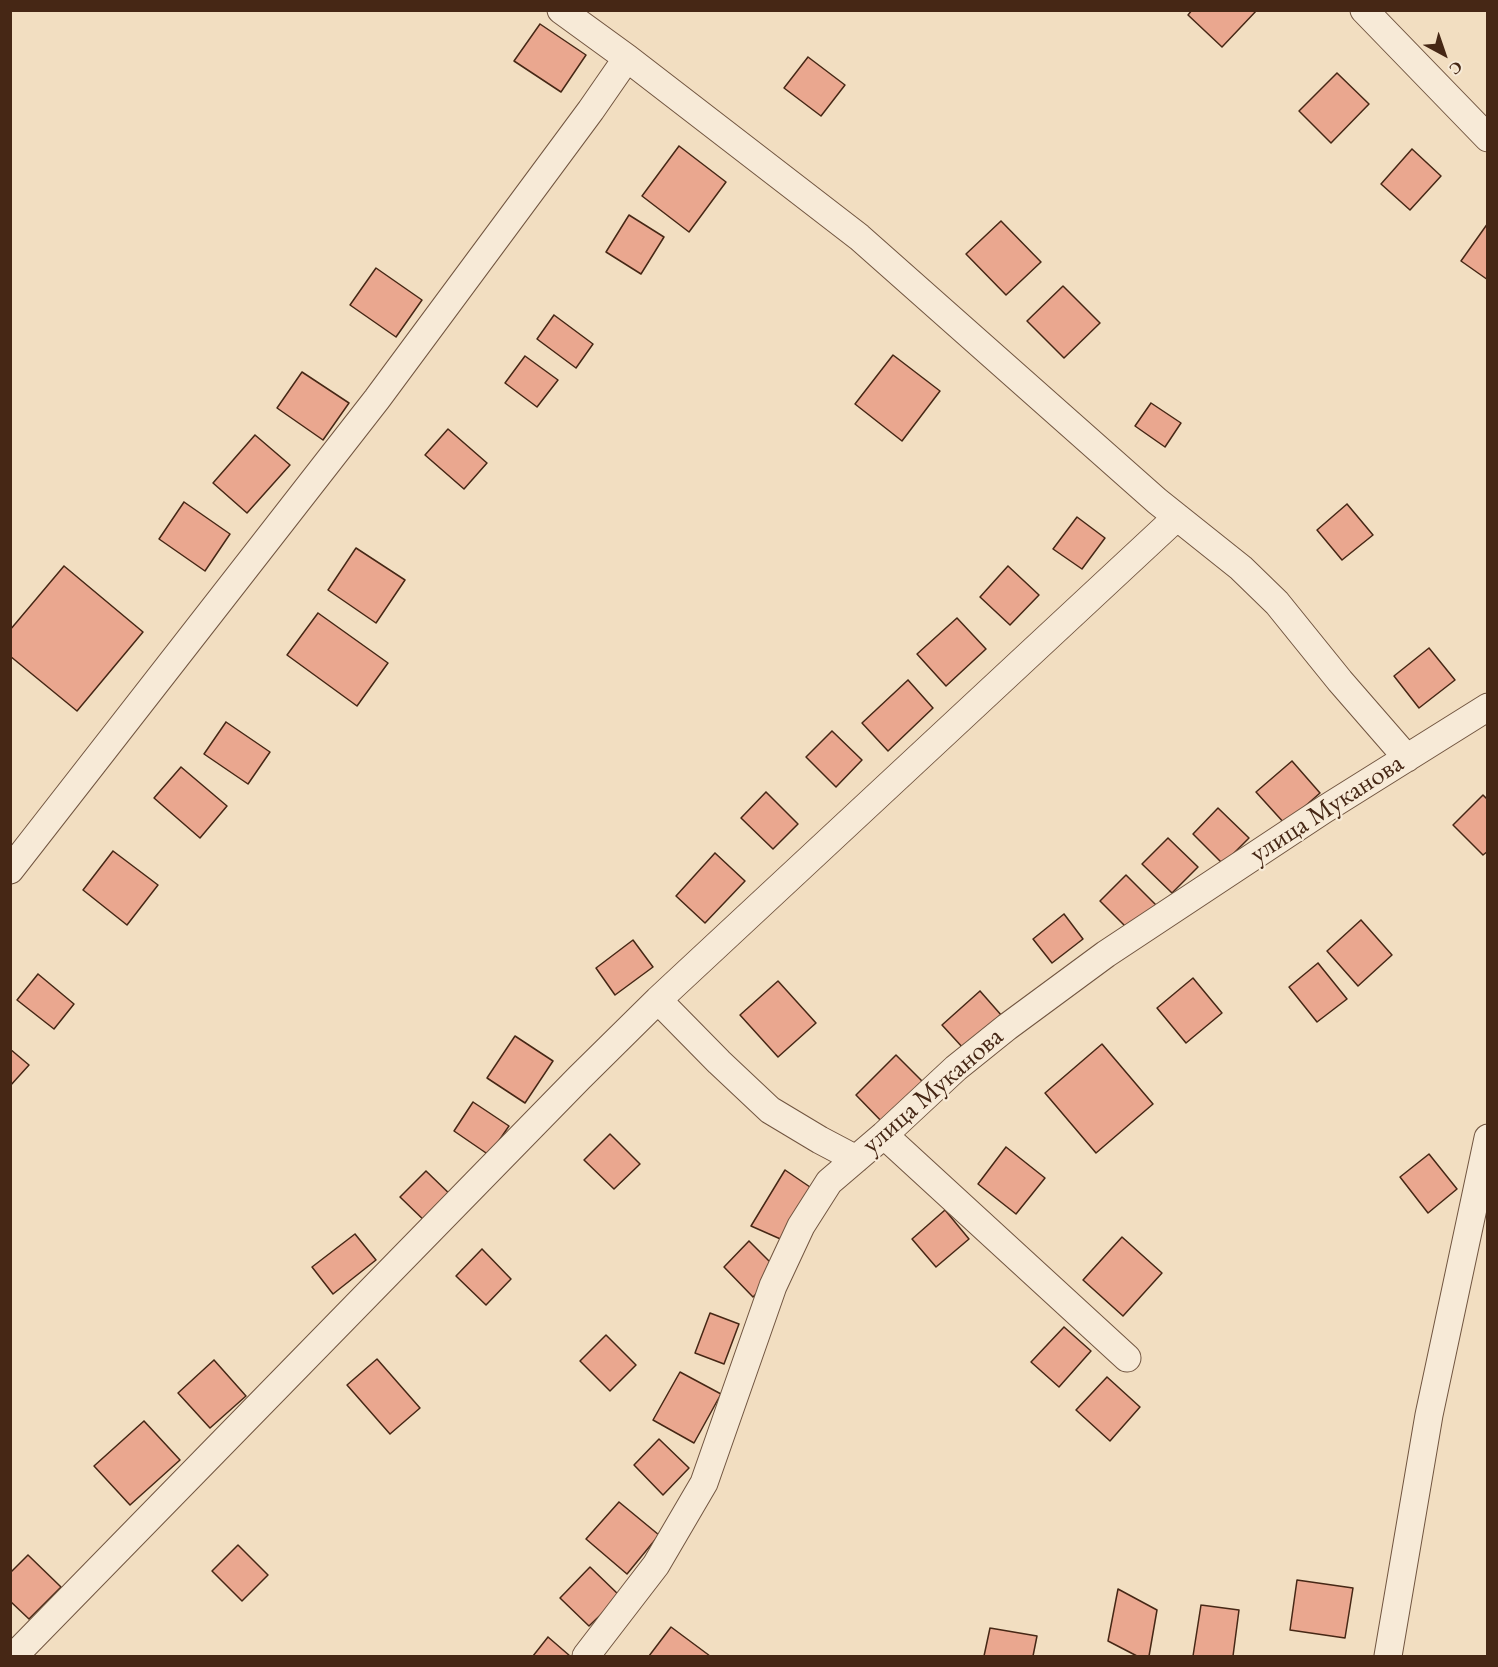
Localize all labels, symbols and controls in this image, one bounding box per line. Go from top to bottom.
north arrow [1414,24,1474,84]
text: С [1445,56,1467,80]
street label: улица Муканова [1244,747,1410,871]
street label: улица Муканова [856,1021,1010,1161]

